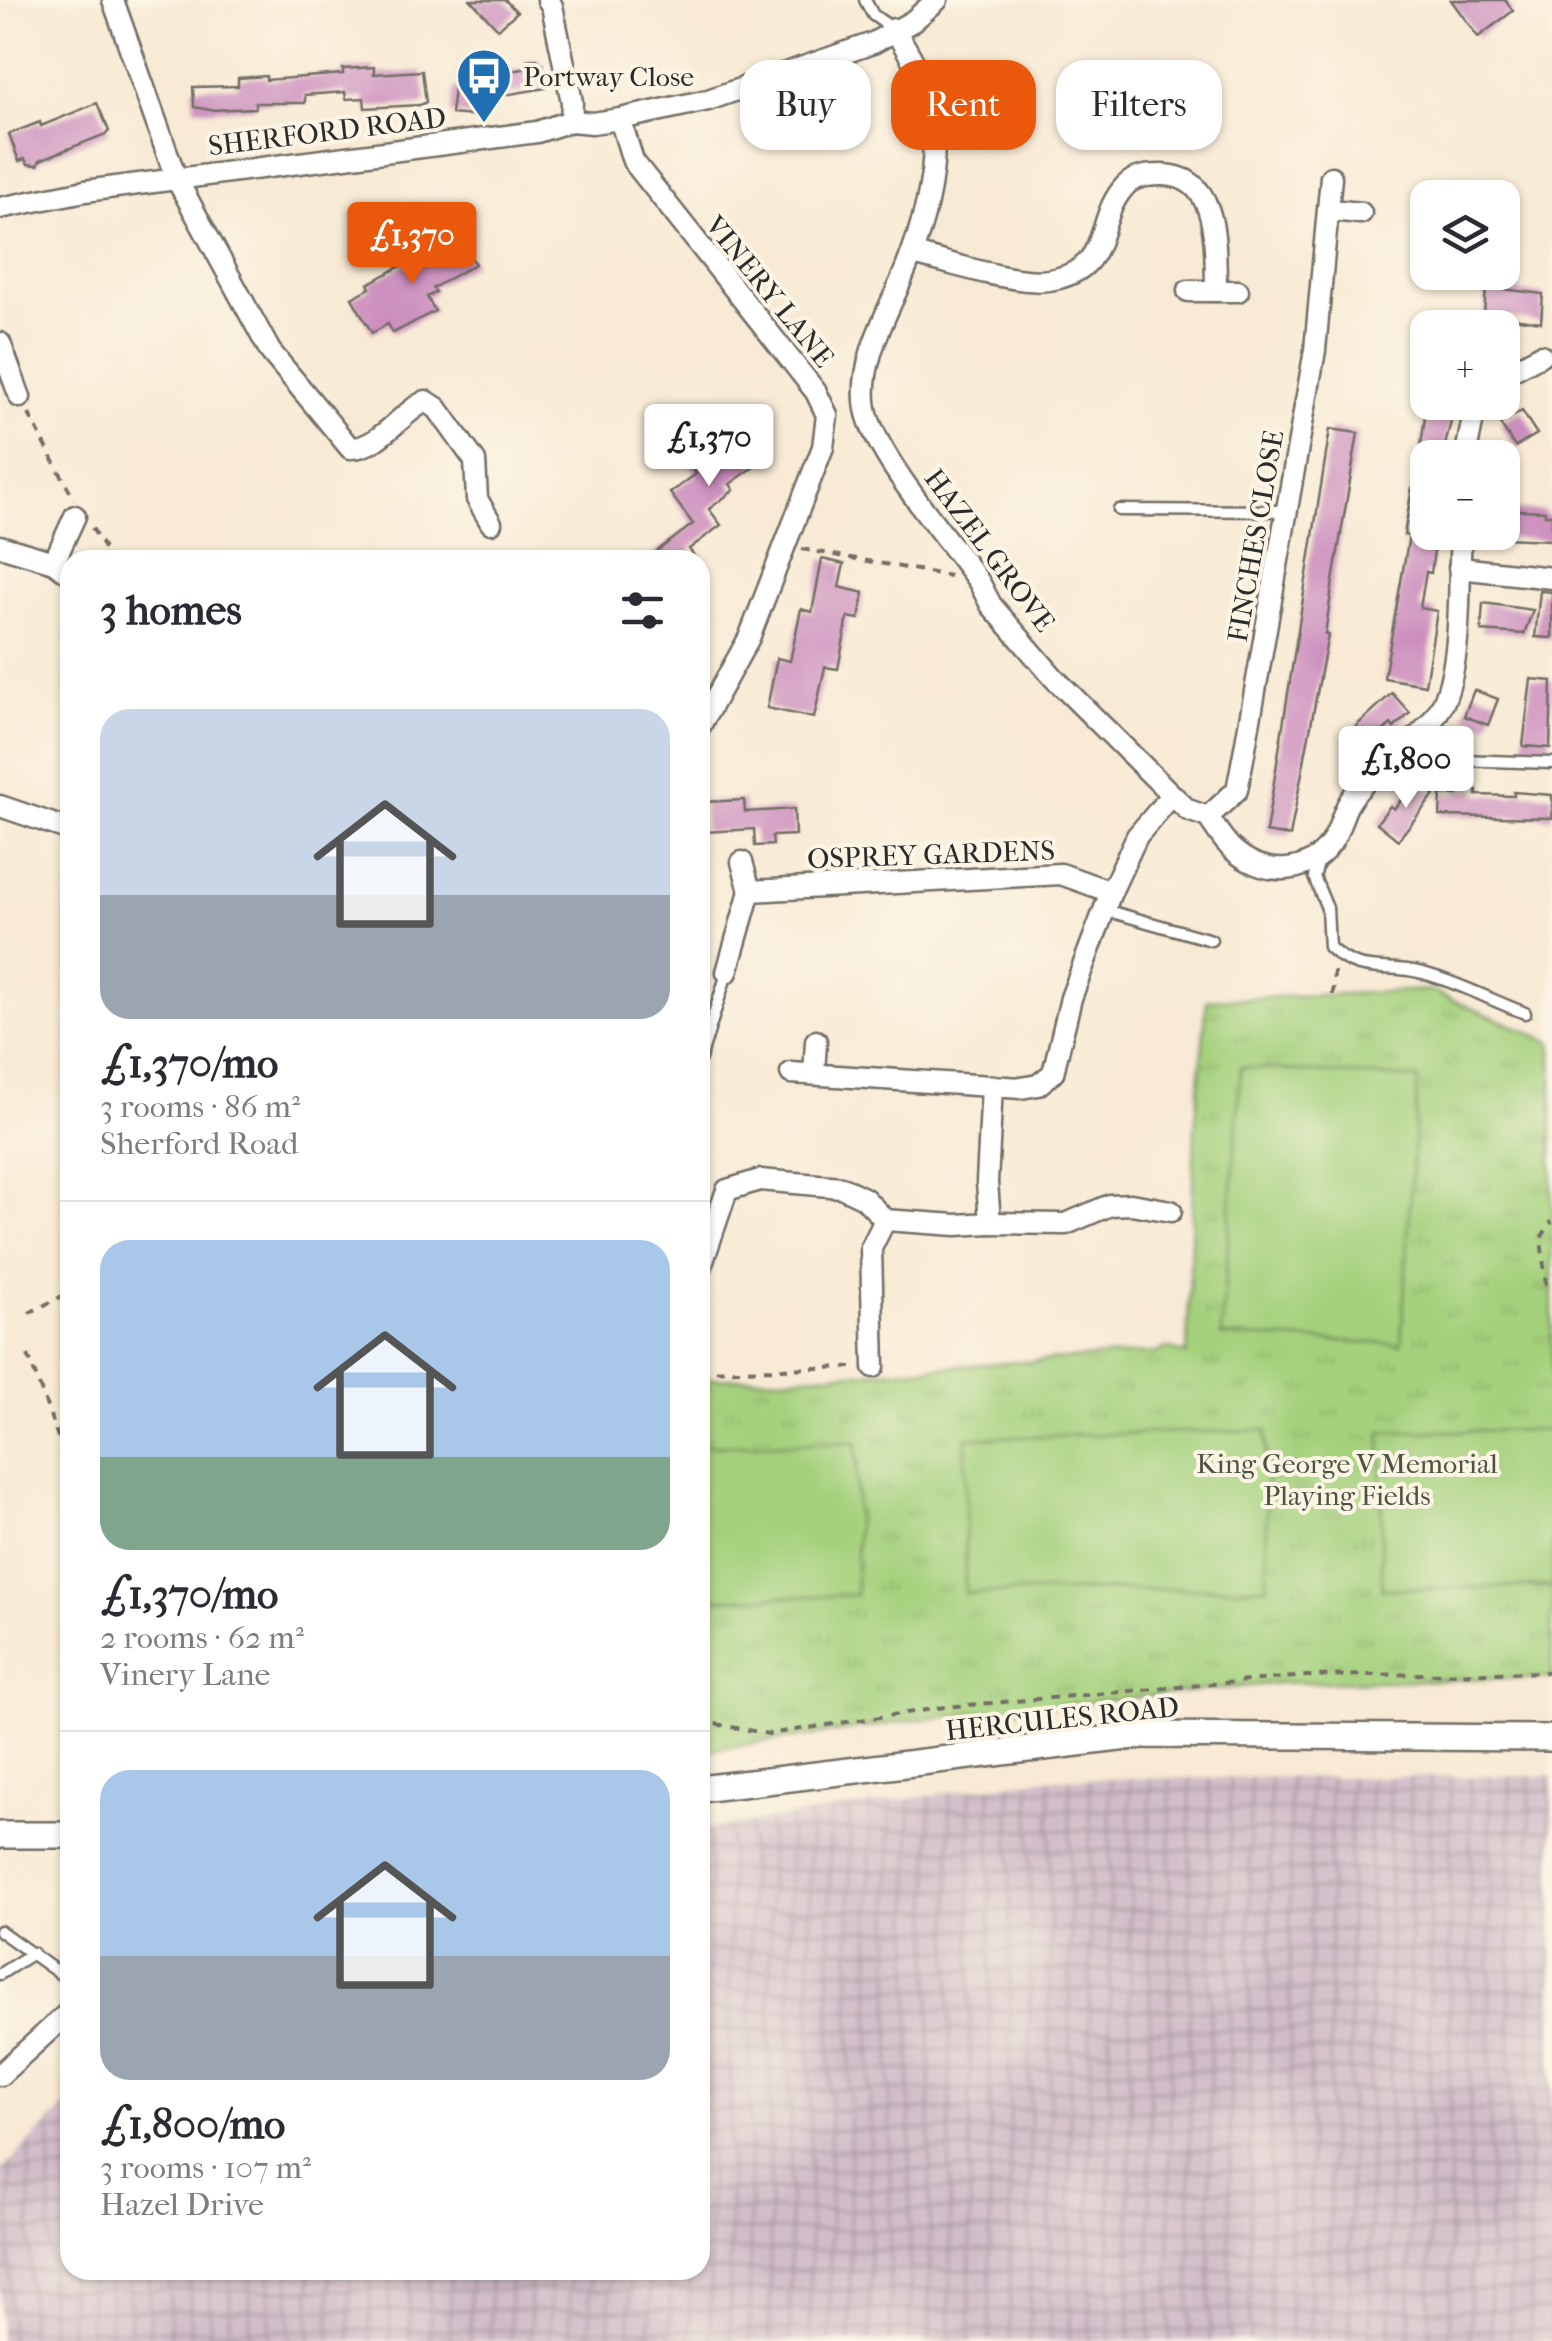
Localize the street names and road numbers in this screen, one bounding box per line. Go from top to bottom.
street label: SHERFORD ROAD [206,101,448,162]
street label: VINERY LANE [698,208,841,374]
street label: FINCHES CLOSE [1221,427,1290,645]
street label: HAZEL GROVE [918,462,1062,638]
street label: OSPREY GARDENS [807,834,1055,875]
street label: HERCULES ROAD [944,1690,1180,1747]

